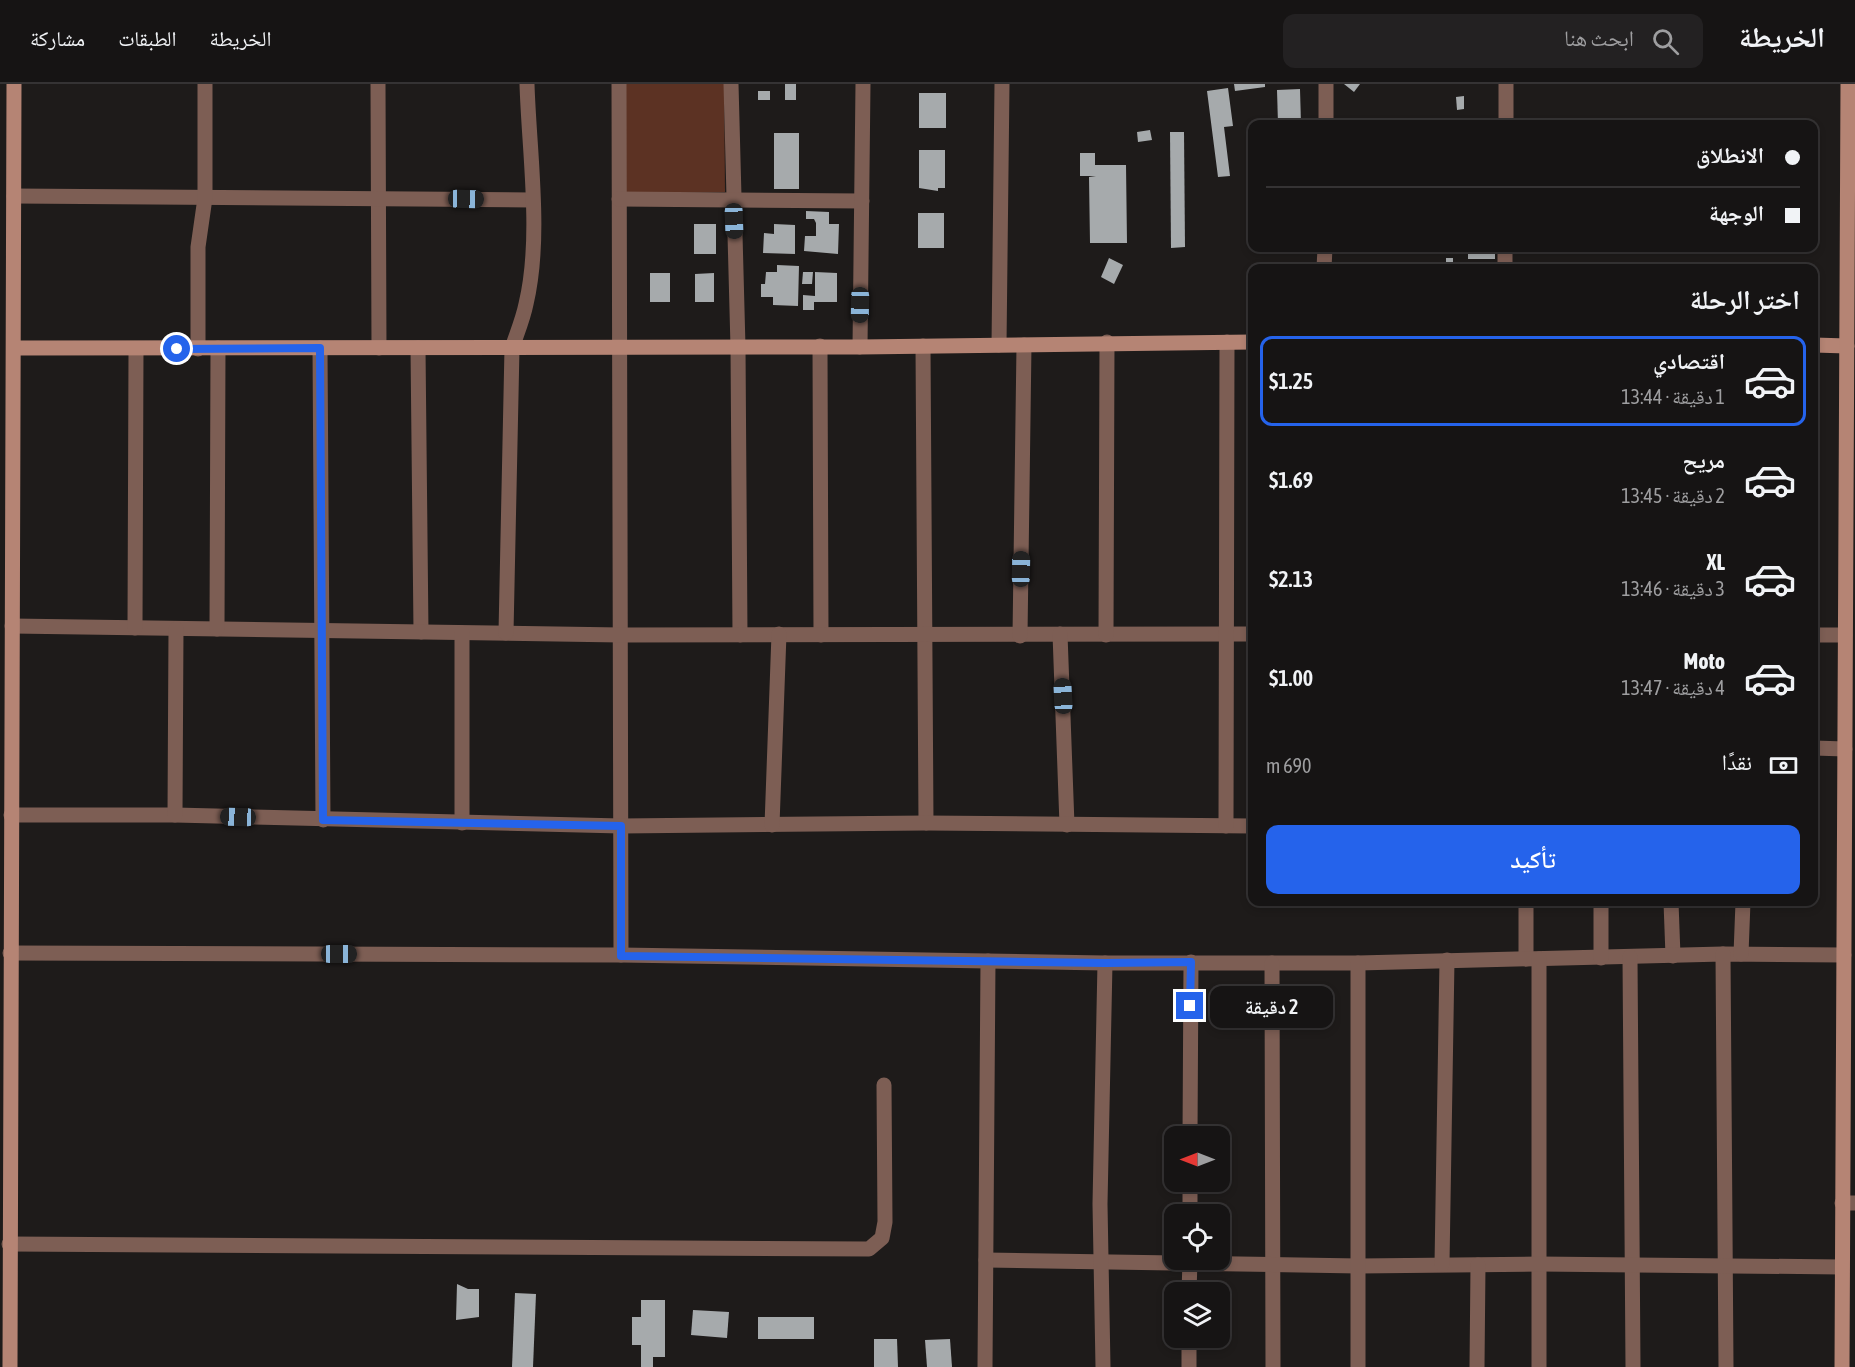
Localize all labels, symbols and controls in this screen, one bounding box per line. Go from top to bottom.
search box [1283,14,1703,68]
text: الخريطة [1739,21,1825,53]
text: ابحث هنا [1564,25,1634,51]
icon: search [1649,25,1682,58]
text: مشاركة [30,26,85,50]
text: الطبقات [118,26,177,50]
text: الخريطة [210,26,271,50]
text: الانطلاق [1696,142,1764,168]
car [448,190,484,208]
text: الوجهة [1709,200,1764,226]
car [724,203,744,239]
text: اختر الرحلة [1690,284,1800,315]
car [851,287,869,323]
route start [163,335,190,362]
text: اقتصادي [1653,348,1725,374]
icon: car [1743,354,1797,408]
text: $1.25 [1269,368,1313,394]
text: 1 دقيقة · 13:44 [1621,385,1725,408]
text: مريح [1682,447,1725,473]
icon: car [1743,453,1797,507]
text: $1.69 [1269,467,1313,493]
text: 2 دقيقة · 13:45 [1621,484,1725,507]
text: XL [1707,549,1725,575]
car [1012,551,1030,587]
icon: car [1743,552,1797,606]
text: $2.13 [1269,566,1313,592]
text: 3 دقيقة · 13:46 [1621,577,1725,600]
text: Moto [1683,648,1725,674]
icon: car [1743,651,1797,705]
text: $1.00 [1269,665,1313,691]
text: 4 دقيقة · 13:47 [1621,676,1725,699]
car [1053,678,1073,714]
text: نقدًا [1722,749,1752,775]
icon: cash [1767,749,1800,782]
text: 690 m [1266,754,1311,777]
car [220,807,256,827]
button: تأكيد [1266,825,1800,894]
car [321,945,357,963]
callout: 2 دقيقة [1211,985,1334,1027]
route end [1176,992,1203,1019]
text: 2 دقيقة [1245,995,1298,1018]
north arrow [1164,1126,1230,1192]
map controls [1164,1126,1230,1348]
button: locate [1164,1204,1230,1270]
button: layers [1164,1282,1230,1348]

